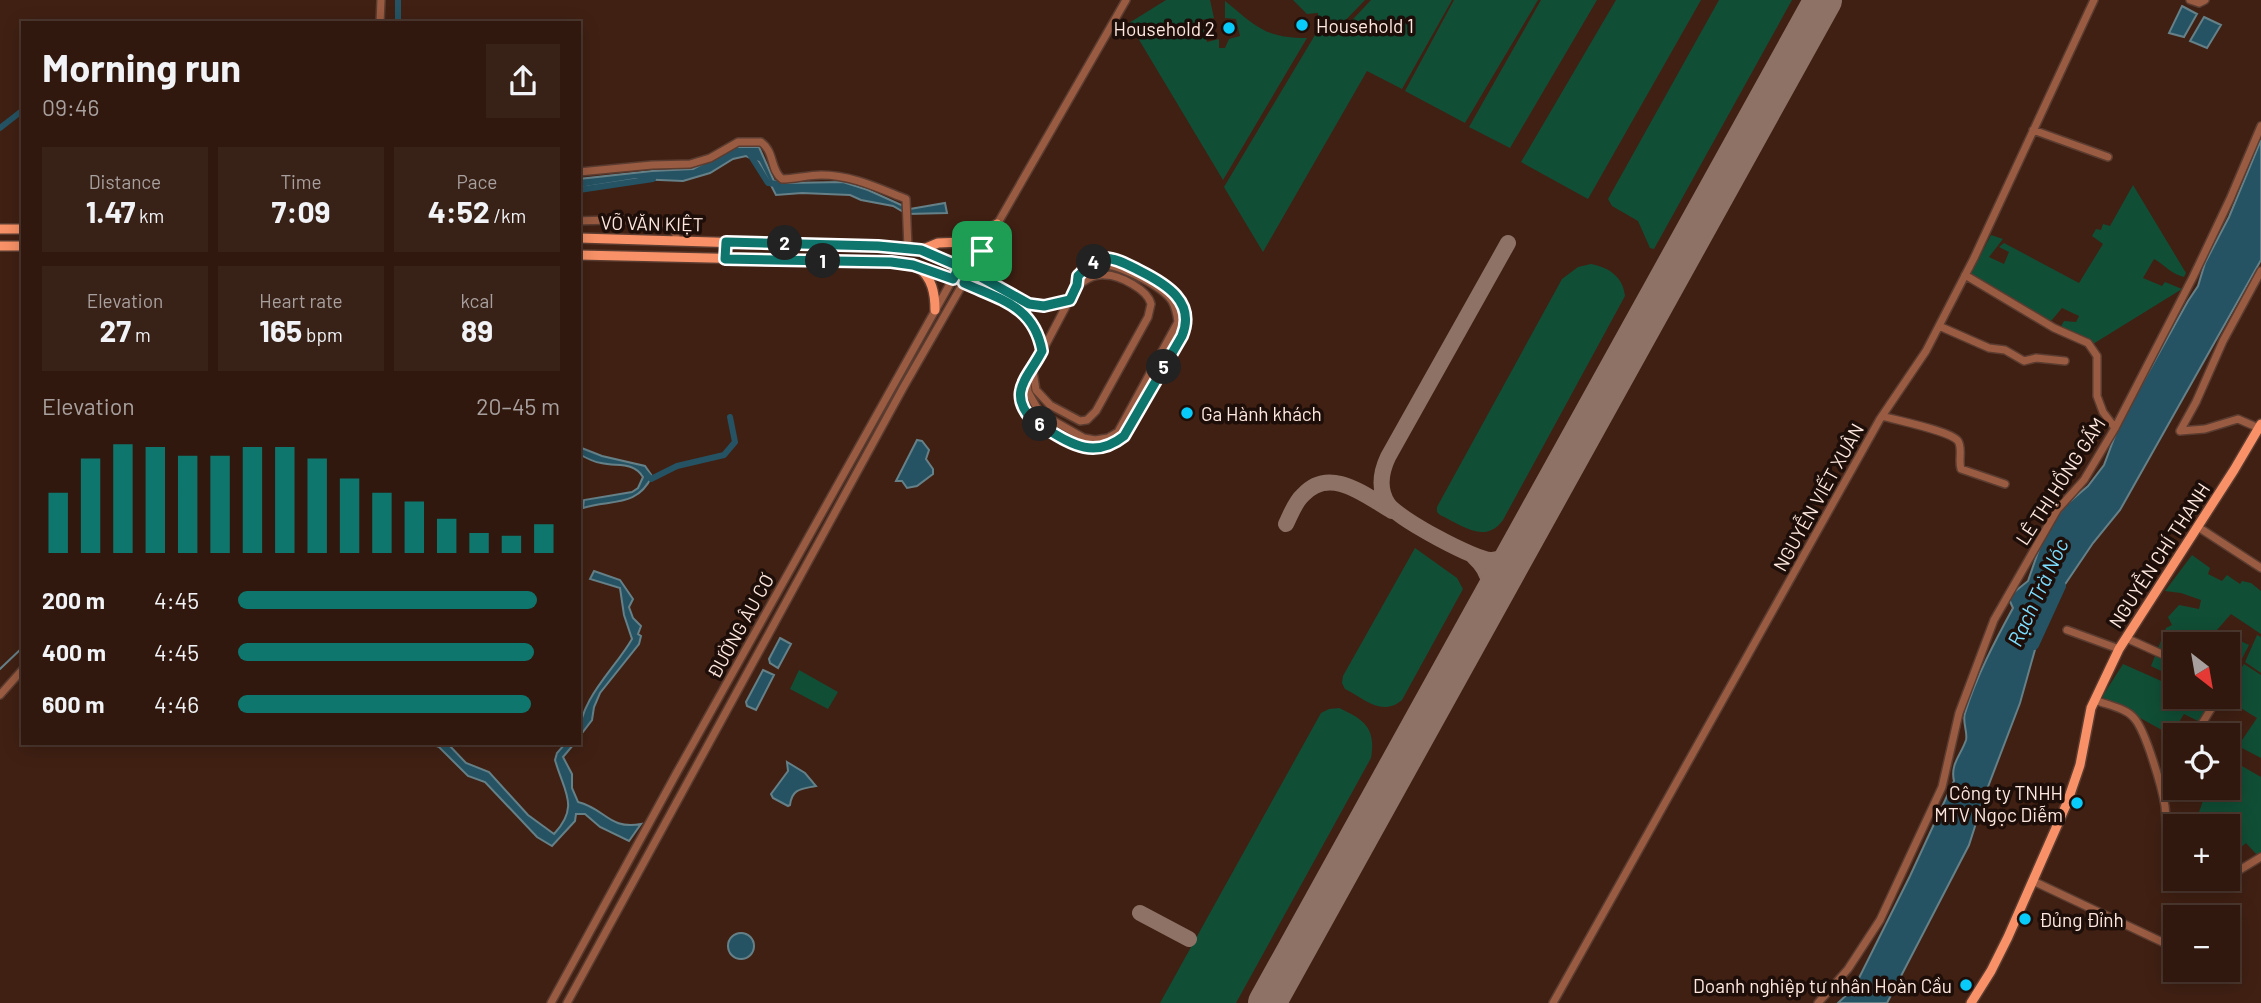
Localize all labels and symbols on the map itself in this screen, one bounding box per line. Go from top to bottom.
place label: Household 1 [1316,14,1414,37]
place label: Household 2 [1114,17,1215,40]
marker: Household 1 [1294,17,1310,33]
marker: Household 2 [1221,20,1237,36]
street label: VÕ VĂN KIỆT [600,211,704,235]
pin [952,221,1012,281]
pin: 2 [768,226,802,260]
pin: 1 [806,244,840,278]
pin: 4 [1076,244,1112,280]
pin: 5 [1146,350,1182,384]
place label: Ga Hành khách [1201,402,1322,425]
marker: Ga Hành khách [1179,405,1195,421]
pin: 6 [1023,406,1058,442]
street label: LÊ THỊ HỒNG GẤM [2009,412,2110,549]
street label: NGUYỄN VIẾT XUÂN [1767,419,1868,575]
street label: NGUYỄN CHÍ THANH [2103,478,2214,632]
water label: Rạch Trà Nóc [2001,534,2073,650]
street label: ĐƯỜNG ÂU CƠ [702,570,778,682]
north arrow [2163,632,2240,709]
place label: Công ty TNHH MTV Ngọc Diễm [1934,781,2063,826]
marker: Công ty TNHH MTV Ngọc Diễm [2069,795,2085,811]
place label: Đủng Đỉnh [2039,908,2124,931]
marker: Đủng Đỉnh [2017,911,2033,927]
place label: Doanh nghiệp tư nhân Hoàn Cầu [1693,974,1952,997]
marker: Doanh nghiệp tư nhân Hoàn Cầu [1958,977,1974,993]

